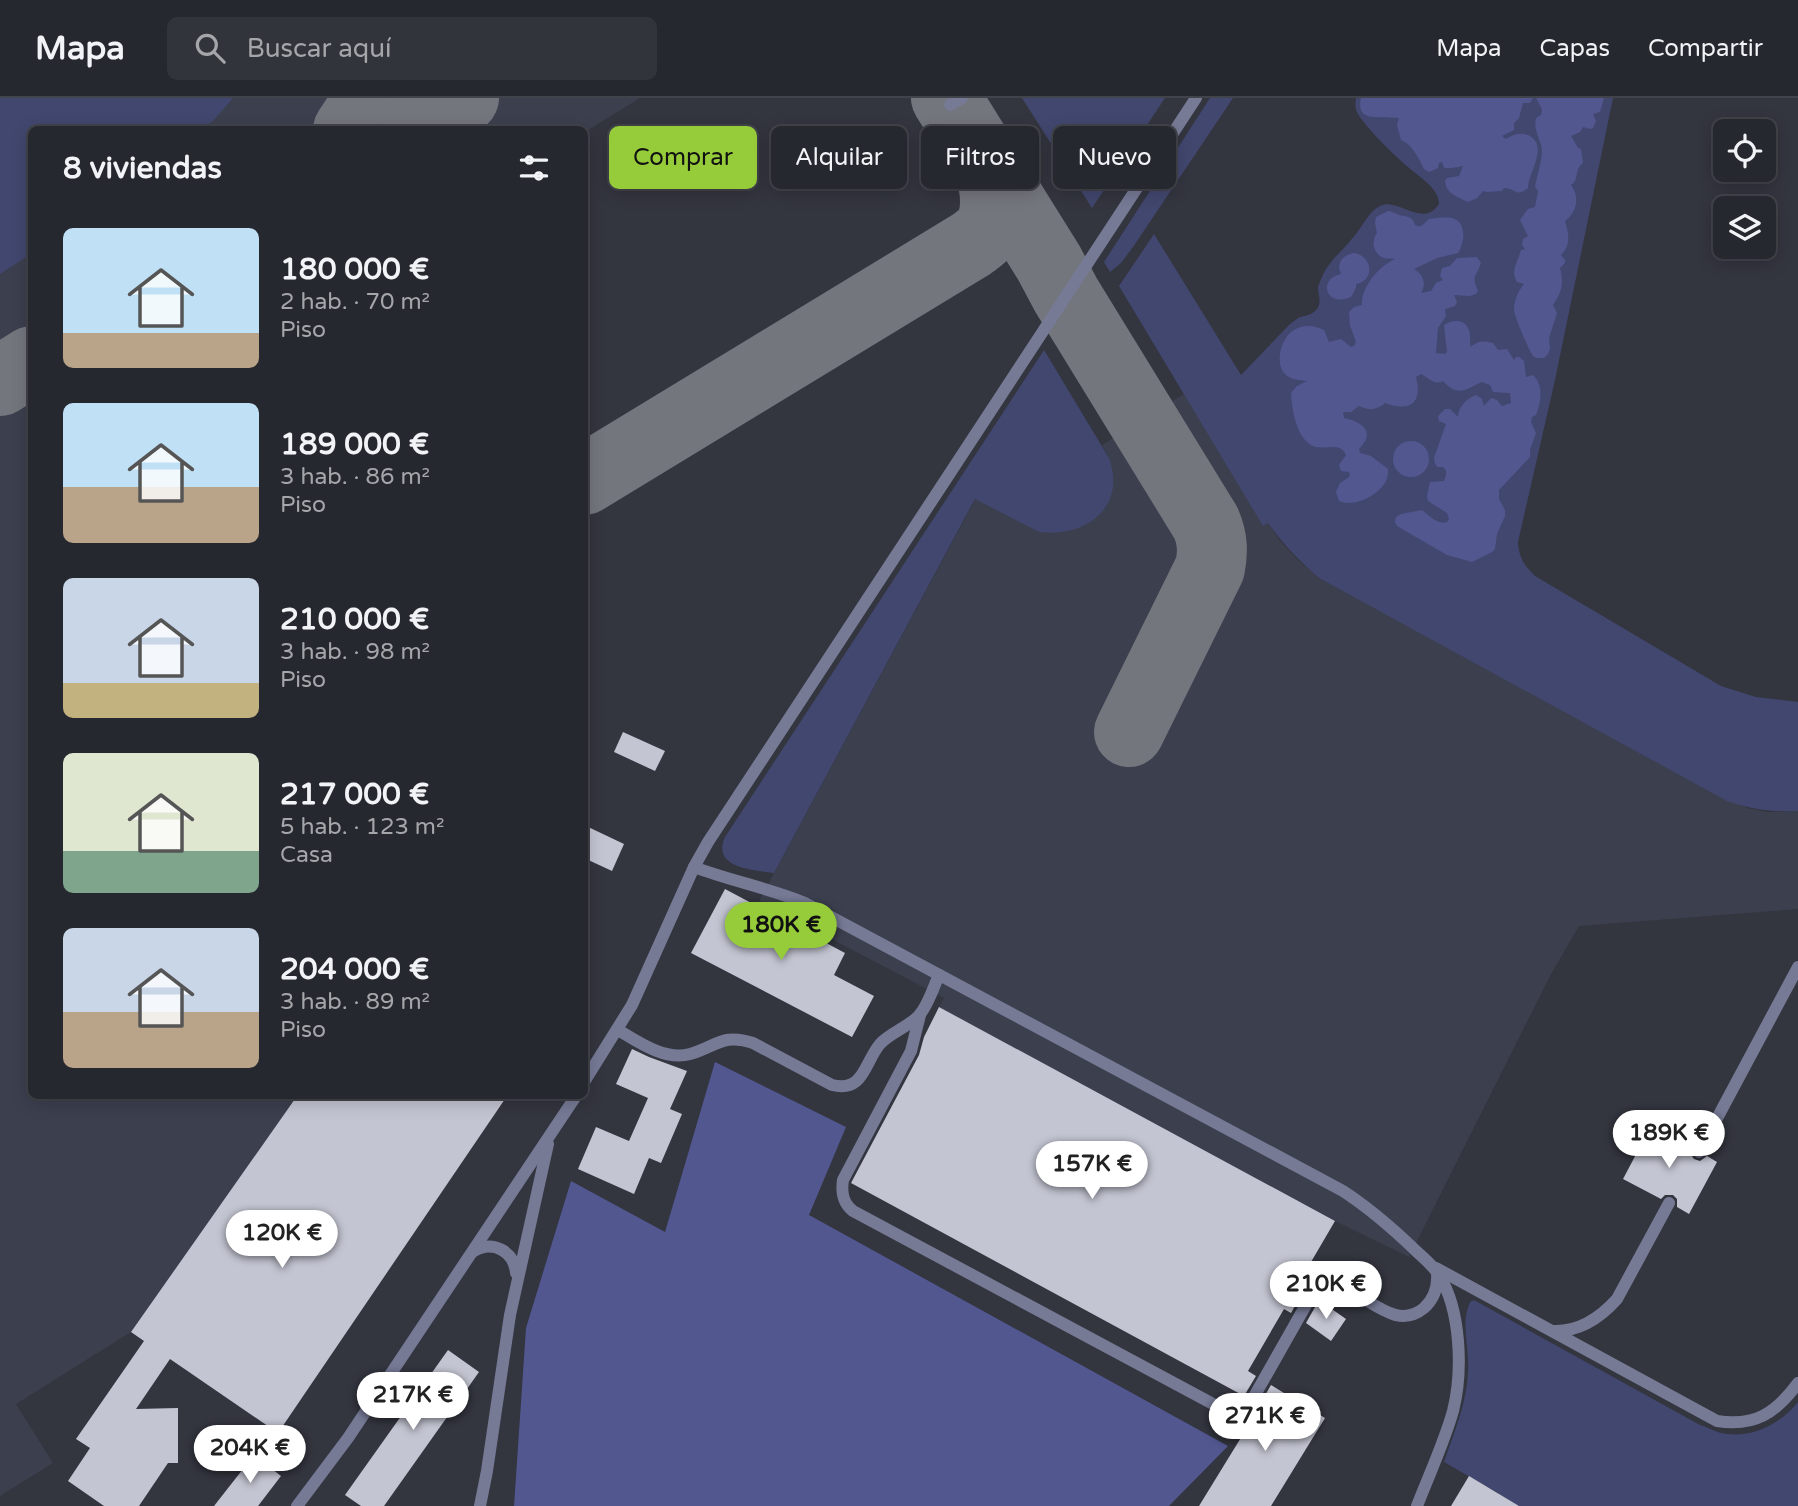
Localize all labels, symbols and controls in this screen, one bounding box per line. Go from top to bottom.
search box [167,17,657,80]
text: Mapa [35,29,125,68]
icon: search [191,29,229,67]
text: Buscar aquí [247,33,391,64]
text: Mapa [1436,34,1502,63]
text: Capas [1540,34,1610,63]
text: Compartir [1648,34,1763,63]
map controls [1713,119,1776,259]
button: locate [1713,119,1776,182]
chip: Comprar [609,126,757,189]
chip: Alquilar [771,126,907,189]
chip: Filtros [921,126,1039,189]
chip: Nuevo [1053,126,1176,189]
icon: filters [515,149,553,187]
text: 8 viviendas [63,150,222,187]
button: layers [1713,196,1776,259]
text: 180 000 € [280,251,429,288]
icon: home [119,256,203,340]
text: 2 hab. · 70 m² [280,288,430,316]
text: Piso [280,316,326,344]
text: 189 000 € [280,426,429,463]
icon: home [119,431,203,515]
text: 3 hab. · 86 m² [280,463,430,491]
text: Piso [280,491,326,519]
text: 210 000 € [280,601,429,638]
icon: home [119,606,203,690]
text: 3 hab. · 98 m² [280,638,430,666]
text: Piso [280,666,326,694]
text: 217 000 € [280,776,429,813]
icon: home [119,781,203,865]
text: 5 hab. · 123 m² [280,813,445,841]
text: Casa [280,841,333,869]
pin: 180K € [724,902,838,962]
text: 180K € [741,911,821,939]
text: 204 000 € [280,951,429,988]
icon: home [119,956,203,1040]
text: 3 hab. · 89 m² [280,988,430,1016]
text: Piso [280,1016,326,1044]
pin: 189K € [1612,1110,1726,1170]
text: 189K € [1629,1119,1709,1147]
pin: 157K € [1035,1142,1149,1201]
text: 157K € [1052,1150,1132,1178]
pin: 120K € [225,1210,339,1270]
text: 120K € [242,1219,322,1247]
pin: 210K € [1269,1262,1383,1321]
text: 210K € [1286,1270,1366,1298]
pin: 217K € [356,1372,470,1432]
text: 217K € [373,1381,453,1409]
pin: 271K € [1208,1394,1322,1453]
text: 271K € [1225,1402,1305,1430]
pin: 204K € [193,1426,307,1485]
text: 204K € [210,1434,290,1462]

